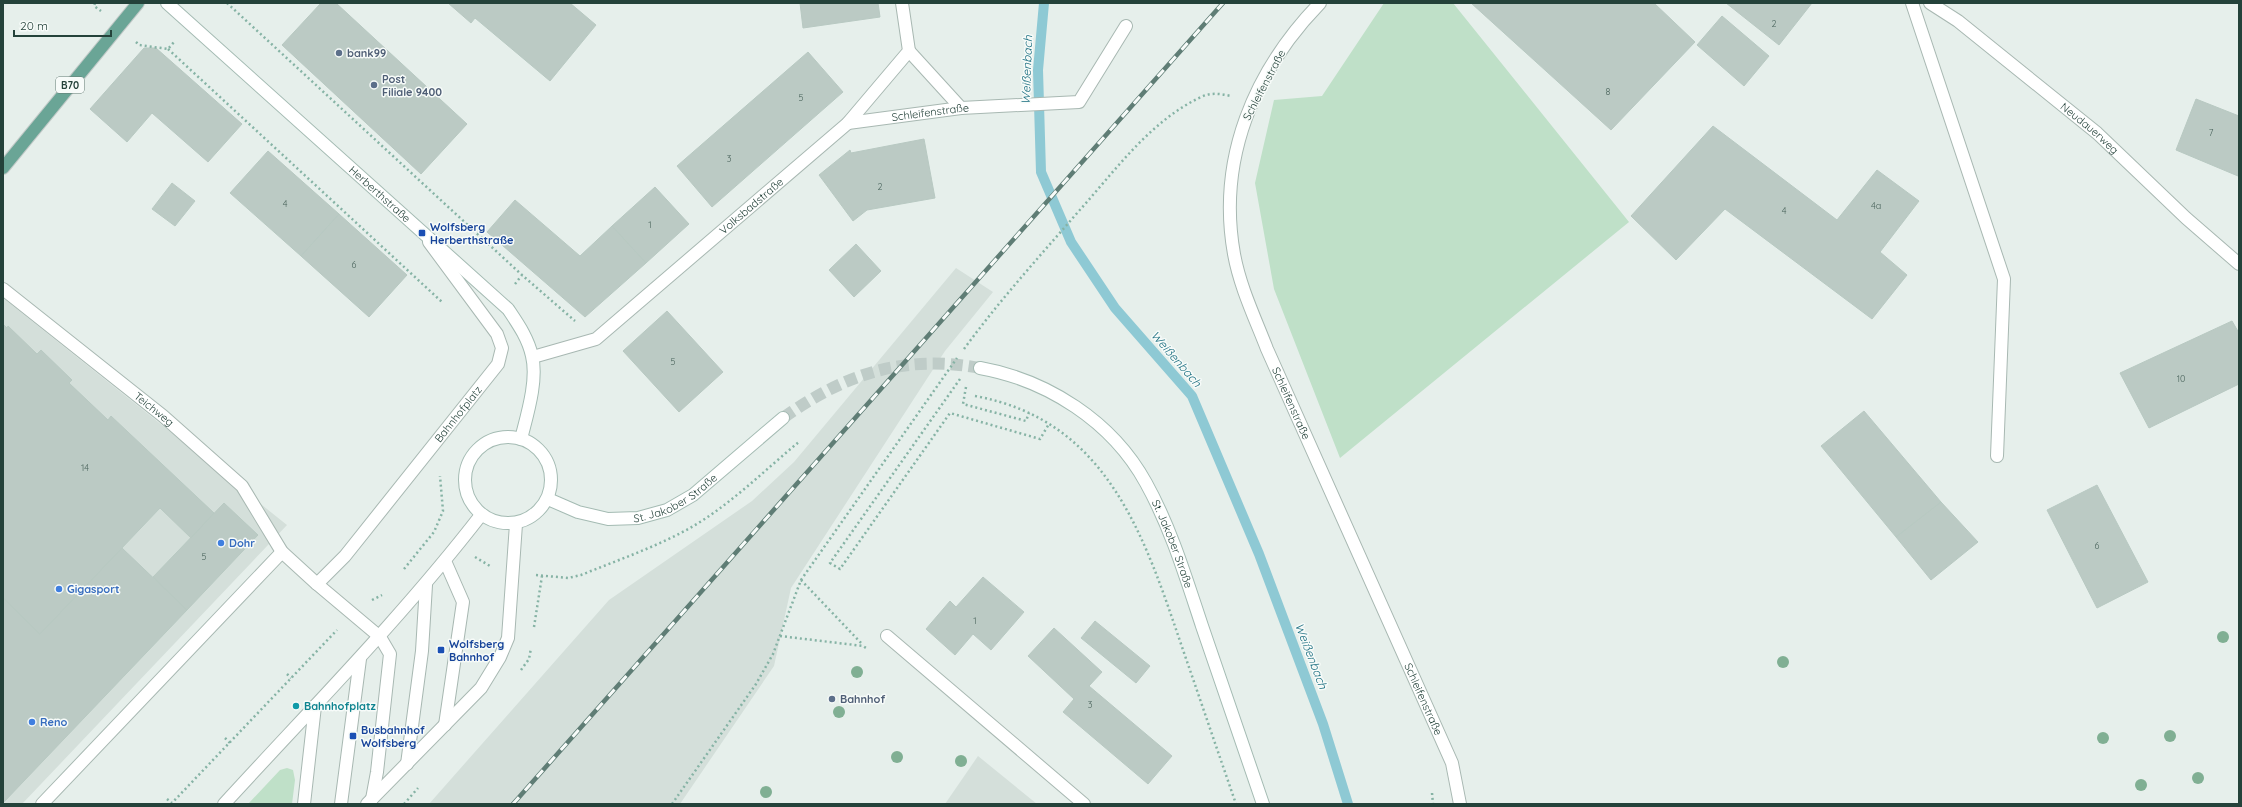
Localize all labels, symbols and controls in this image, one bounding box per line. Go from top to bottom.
scale bar [14,12,111,38]
text: 20 m [20,18,48,33]
house number: 2 [1772,18,1777,29]
water label: Weißenbach [1018,35,1035,105]
place label: bank99 [347,46,386,60]
street label: Schleifenstraße [1240,47,1288,123]
marker: bank99 [334,48,344,58]
place label: Post Filiale 9400 [382,72,442,99]
road number: B70 [56,77,84,93]
marker: Post Filiale 9400 [369,80,379,90]
house number: 8 [1606,86,1611,97]
house number: 5 [799,92,804,103]
street label: Neudauerweg [2058,99,2122,157]
street label: Schleifenstraße [891,101,969,124]
house number: 7 [2209,127,2214,138]
house number: 3 [727,153,732,164]
street label: Herberthstraße [346,163,414,225]
street label: Volksbadstraße [716,175,786,237]
house number: 2 [878,181,883,192]
house number: 4 [283,198,288,209]
house number: 4a [1871,200,1881,211]
house number: 4 [1782,205,1787,216]
house number: 1 [648,219,652,230]
place label: Wolfsberg Herberthstraße [430,220,514,247]
marker: Wolfsberg Herberthstraße [417,228,427,238]
house number: 6 [352,259,357,270]
water label: Weißenbach [1148,328,1205,390]
house number: 5 [671,356,676,367]
street label: Schleifenstraße [1269,365,1314,442]
house number: 10 [2177,373,2185,384]
street label: Bahnhofplatz [431,383,485,445]
street label: Teichweg [131,389,177,429]
house number: 14 [81,462,89,473]
street label: St. Jakober Straße [633,471,720,525]
street label: St. Jakober Straße [1149,497,1196,590]
place label: Dohr [229,536,255,550]
marker: Dohr [216,538,226,548]
house number: 6 [2095,540,2100,551]
house number: 5 [202,551,207,562]
place label: Gigasport [67,582,119,596]
marker: Gigasport [54,584,64,594]
house number: 1 [973,615,977,626]
water label: Weißenbach [1292,621,1331,691]
place label: Wolfsberg Bahnhof [449,637,504,664]
marker: Wolfsberg Bahnhof [436,645,446,655]
street label: Schleifenstraße [1401,661,1446,737]
place label: Bahnhof [840,692,885,706]
marker: Bahnhof [827,694,837,704]
place label: Bahnhofplatz [304,699,377,713]
house number: 3 [1088,699,1093,710]
marker: Bahnhofplatz [291,701,301,711]
place label: Reno [40,715,68,729]
marker: Reno [27,717,37,727]
place label: Busbahnhof Wolfsberg [361,723,425,750]
marker: Busbahnhof Wolfsberg [348,731,358,741]

